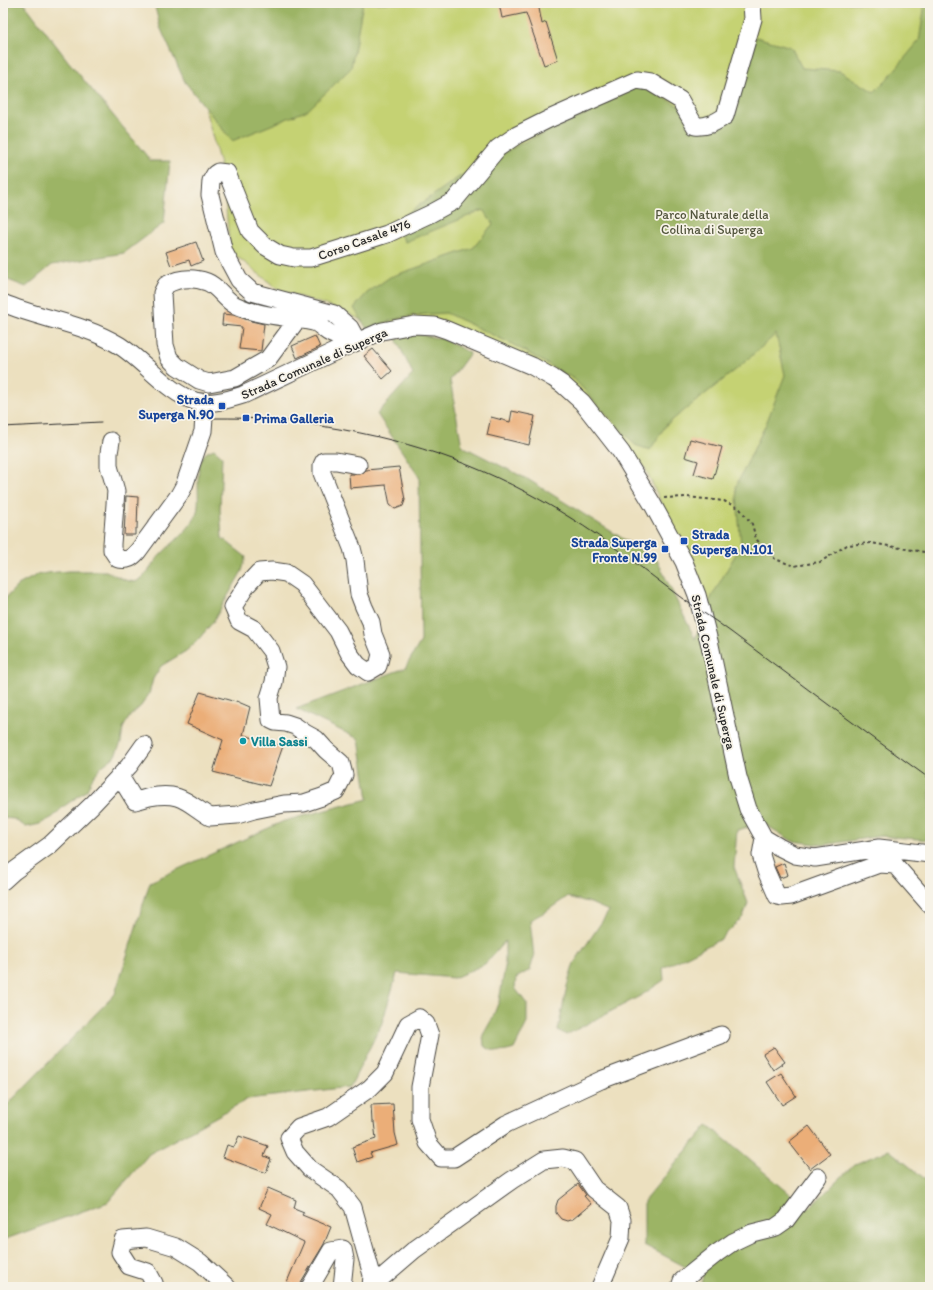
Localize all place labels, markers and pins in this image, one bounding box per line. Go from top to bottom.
place label: Strada Superga N.90 [138,392,215,423]
marker: Strada Superga N.90 [217,401,227,411]
place label: Prima Galleria [254,411,334,426]
marker: Prima Galleria [241,413,251,423]
place label: Strada Superga N.101 [692,527,773,558]
place label: Strada Superga Fronte N.99 [571,535,658,565]
marker: Strada Superga N.101 [679,536,689,546]
marker: Strada Superga Fronte N.99 [660,544,670,554]
place label: Villa Sassi [251,734,308,749]
marker: Villa Sassi [238,736,248,746]

